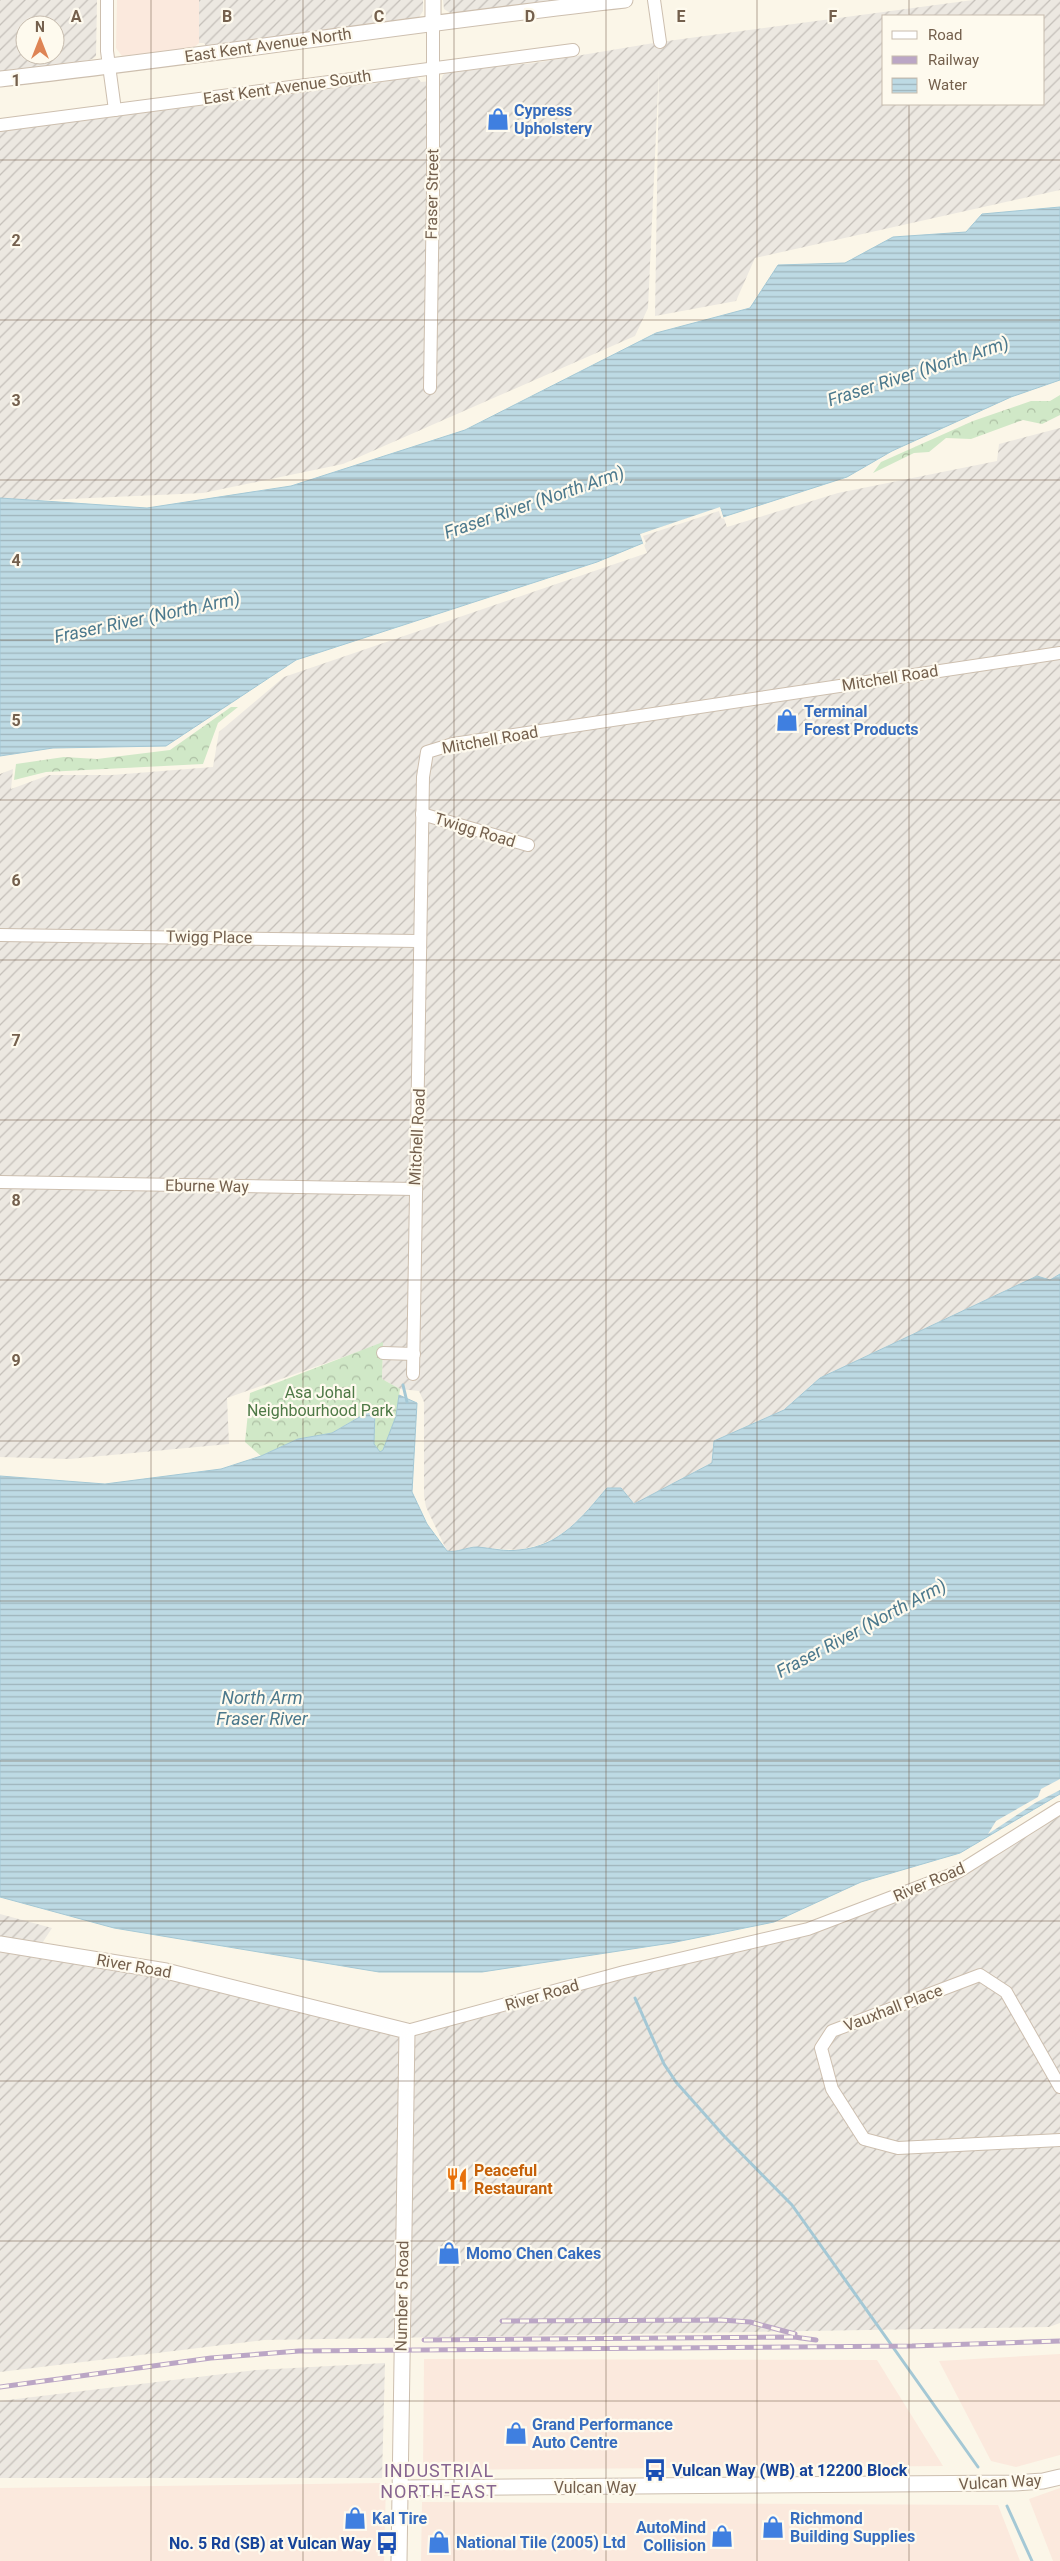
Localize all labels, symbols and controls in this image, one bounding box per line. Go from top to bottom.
text: A [71,7,82,26]
text: B [222,7,232,26]
text: C [374,7,384,26]
text: D [525,7,535,26]
text: E [677,7,686,26]
text: F [829,7,838,26]
north arrow [15,15,65,65]
legend [882,15,1045,105]
text: N [35,19,45,35]
street label: East Kent Avenue North [183,24,353,66]
text: Road [928,26,962,44]
text: Railway [928,51,979,69]
street label: East Kent Avenue South [202,66,372,108]
text: 1 [11,71,21,90]
text: Water [928,76,967,94]
place label: Cypress Upholstery [514,101,593,138]
shop icon: Cypress Upholstery [485,106,511,132]
street label: Fraser Street [422,148,442,240]
text: 2 [11,231,21,250]
water label: Fraser River (North Arm) [825,332,1012,411]
text: 3 [11,391,21,410]
water label: Fraser River (North Arm) [441,461,627,544]
text: 4 [11,551,21,570]
water label: Fraser River (North Arm) [52,587,242,648]
street label: Mitchell Road [840,661,940,695]
place label: Terminal Forest Products [804,702,919,739]
shop icon: Terminal Forest Products [774,707,800,733]
text: 5 [11,711,21,730]
street label: Mitchell Road [440,722,540,758]
street label: Twigg Road [432,809,518,851]
text: 6 [11,871,21,890]
street label: Twigg Place [166,927,252,947]
text: 7 [11,1031,21,1050]
street label: Mitchell Road [405,1088,429,1186]
street label: Eburne Way [165,1176,249,1196]
text: 8 [11,1191,21,1210]
text: 9 [11,1351,21,1370]
park label: Asa Johal Neighbourhood Park [247,1383,394,1420]
water label: Fraser River (North Arm) [773,1574,950,1683]
water label: North Arm Fraser River [216,1687,309,1729]
street label: River Road [890,1858,968,1906]
street label: River Road [95,1950,173,1982]
street label: River Road [503,1975,581,2015]
street label: Vauxhall Place [841,1980,945,2036]
place label: Peaceful Restaurant [474,2161,553,2198]
restaurant icon: Peaceful Restaurant [444,2166,470,2192]
street label: Number 5 Road [392,2240,412,2352]
shop icon: Momo Chen Cakes [436,2240,462,2266]
place label: Momo Chen Cakes [466,2244,601,2263]
place label: Grand Performance Auto Centre [532,2415,673,2452]
shop icon: Grand Performance Auto Centre [503,2420,529,2446]
bus stop icon: Vulcan Way (WB) at 12200 Block [642,2457,668,2483]
district label: INDUSTRIAL NORTH-EAST [380,2460,498,2502]
place label: Vulcan Way (WB) at 12200 Block [672,2461,908,2480]
street label: Vulcan Way [958,2470,1042,2494]
street label: Vulcan Way [554,2478,637,2497]
shop icon: Kal Tire [342,2505,368,2531]
place label: Kal Tire [372,2509,427,2528]
place label: Richmond Building Supplies [790,2509,915,2546]
shop icon: Richmond Building Supplies [760,2514,786,2540]
place label: AutoMind Collision [636,2518,706,2555]
shop icon: AutoMind Collision [709,2523,735,2549]
shop icon: National Tile (2005) Ltd [426,2529,452,2555]
bus stop icon: No. 5 Rd (SB) at Vulcan Way [374,2530,400,2556]
place label: National Tile (2005) Ltd [456,2533,626,2552]
place label: No. 5 Rd (SB) at Vulcan Way [169,2534,372,2553]

